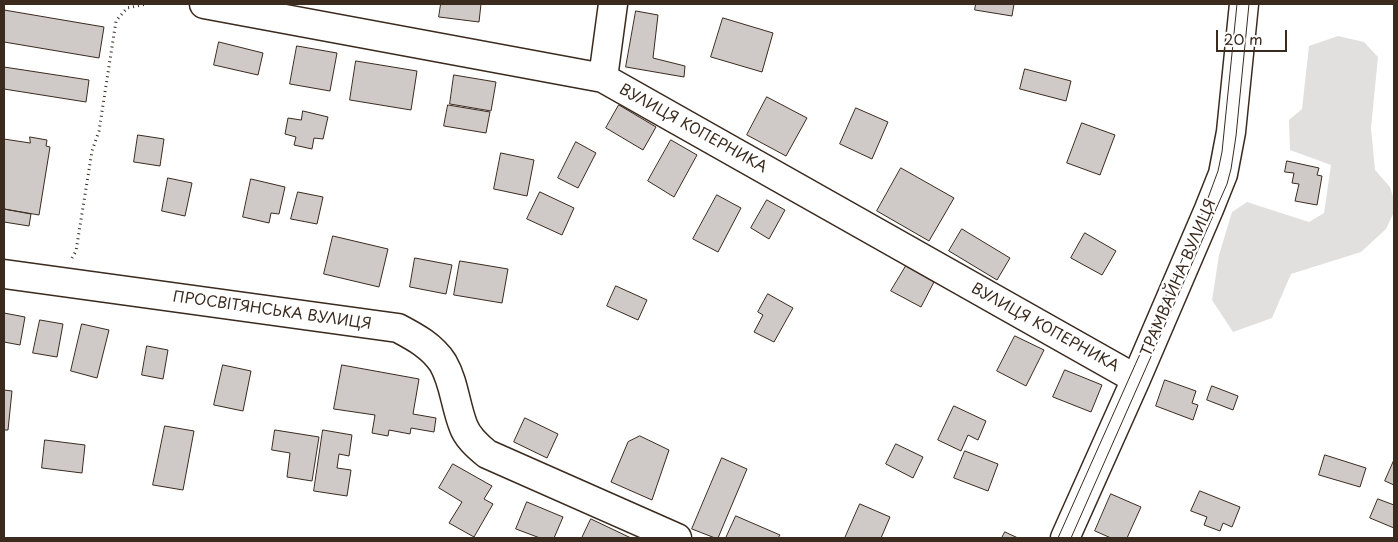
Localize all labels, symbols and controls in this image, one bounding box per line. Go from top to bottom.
scale bar [1218,20,1289,52]
text: 20 m [1224,27,1263,50]
street label: ВУЛИЦЯ КОПЕРНИКА [616,81,770,177]
street label: ТРАМВАЙНА ВУЛИЦЯ [1138,197,1220,359]
street label: ВУЛИЦЯ КОПЕРНИКА [968,280,1122,376]
street label: ПРОСВІТЯНСЬКА ВУЛИЦЯ [172,288,372,334]

